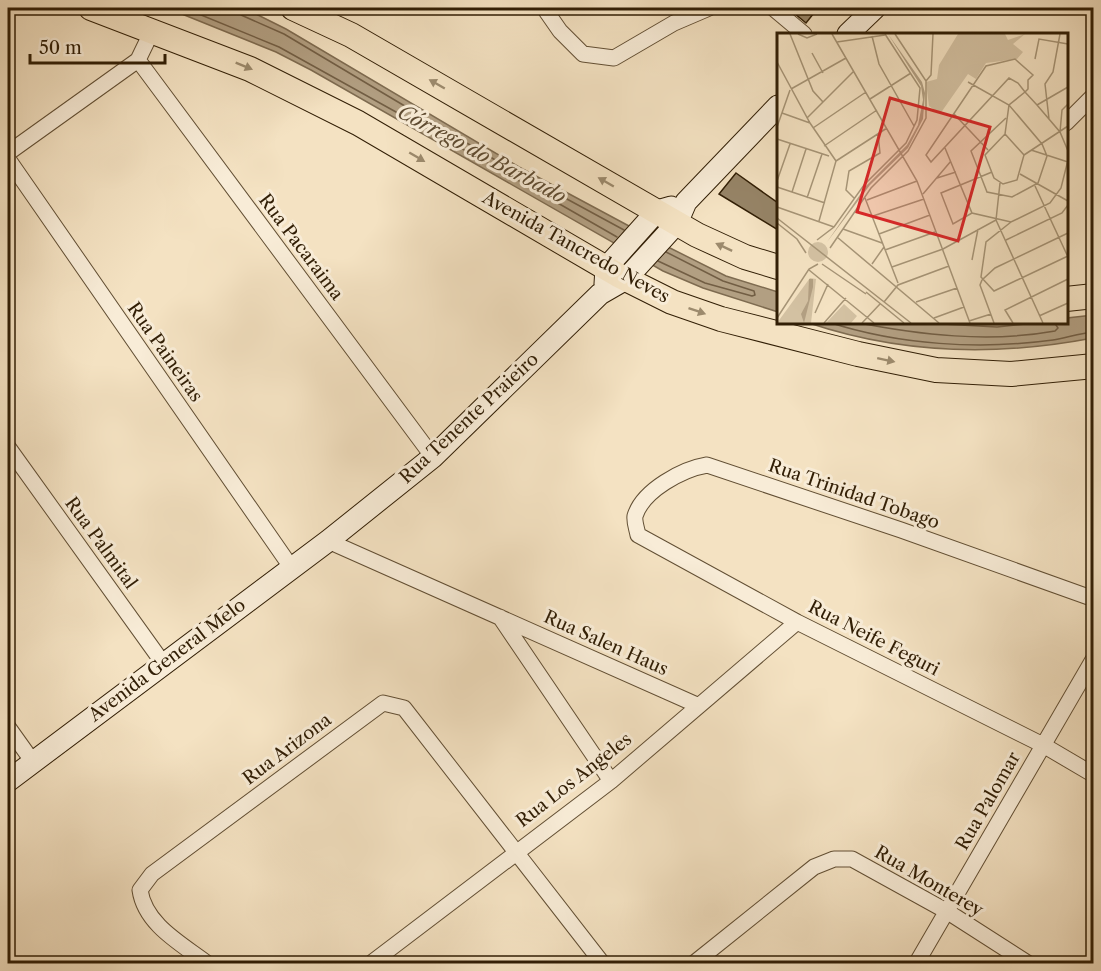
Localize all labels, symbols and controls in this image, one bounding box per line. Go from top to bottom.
scale bar [30,27,165,65]
inset map [777,33,1068,324]
text: 50 m [39,37,82,59]
one-way arrow [235,62,253,72]
one-way arrow [429,79,445,90]
water label: Córrego do Barbado [394,100,570,208]
one-way arrow [408,151,425,161]
one-way arrow [597,177,614,187]
street label: Avenida Tancredo Neves [478,186,673,308]
street label: Rua Pacaraima [254,190,348,305]
one-way arrow [715,243,732,252]
street label: Rua Paineiras [123,298,207,406]
one-way arrow [688,307,706,317]
street label: Rua Tenente Praieiro [395,348,543,488]
one-way arrow [877,356,896,365]
street label: Rua Trinidad Tobago [766,454,942,534]
street label: Rua Palmital [60,493,142,593]
street label: Avenida General Melo [83,594,250,727]
street label: Rua Neife Feguri [805,595,944,681]
street label: Rua Salen Haus [540,606,672,680]
street label: Rua Arizona [238,708,336,789]
street label: Rua Los Angeles [512,728,636,832]
street label: Rua Palomar [951,748,1025,854]
street label: Rua Monterey [871,841,988,921]

